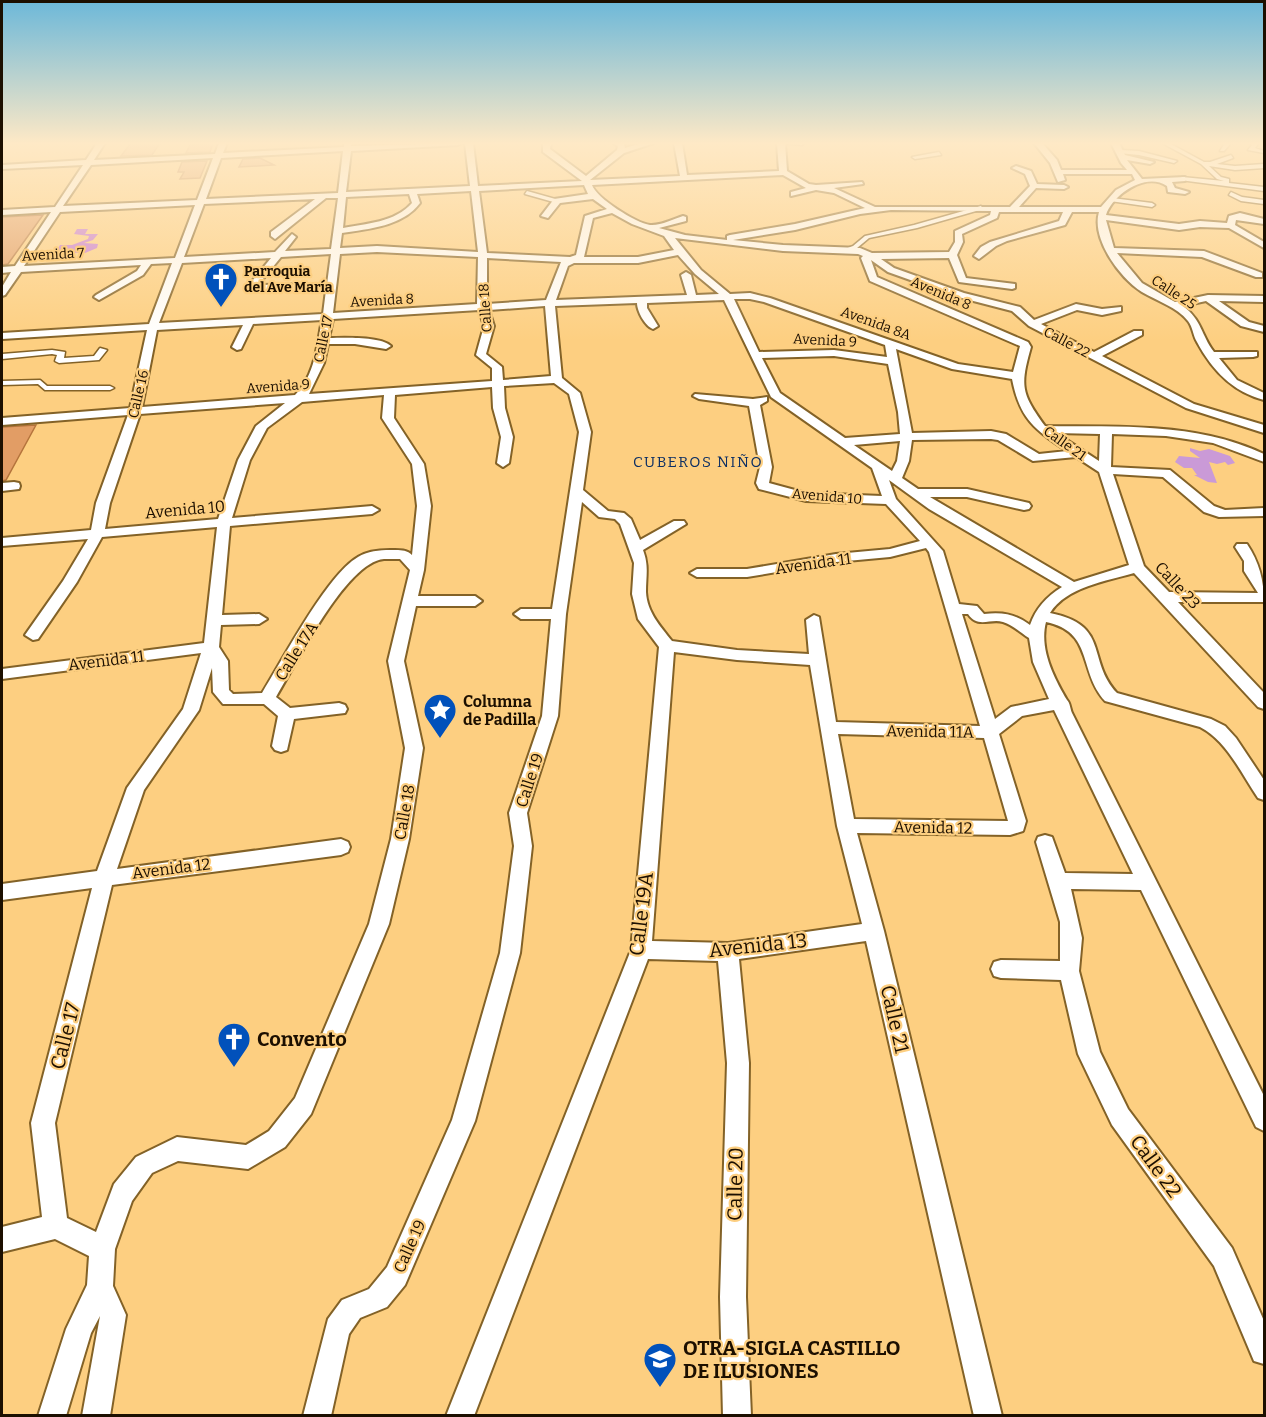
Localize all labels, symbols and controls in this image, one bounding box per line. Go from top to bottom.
street label: Avenida 7 [21,244,85,265]
church icon: Parroquia del Ave María [203,261,239,308]
place label: Parroquia del Ave María [244,263,333,296]
street label: Calle 25 [1148,272,1199,313]
street label: Avenida 8 [908,273,974,314]
street label: Calle 18 [475,283,496,333]
street label: Avenida 8 [350,290,414,311]
street label: Avenida 8A [838,303,913,344]
street label: Calle 17 [310,314,337,364]
street label: Calle 22 [1041,323,1093,362]
street label: Avenida 9 [793,330,857,351]
street label: Calle 16 [125,368,152,420]
street label: Avenida 9 [246,376,310,397]
street label: Calle 21 [1040,423,1090,464]
district label: CUBEROS NIÑO [633,453,763,471]
street label: Avenida 10 [791,485,863,508]
street label: Avenida 10 [144,497,226,522]
street label: Avenida 11 [774,549,853,578]
street label: Calle 23 [1151,558,1204,613]
street label: Calle 17A [271,618,322,684]
street label: Avenida 11 [67,646,146,675]
place icon: Columna de Padilla [422,692,458,739]
place label: Columna de Padilla [463,692,536,729]
street label: Avenida 11A [886,721,975,742]
street label: Calle 19 [512,751,547,810]
street label: Calle 18 [390,783,419,841]
street label: Avenida 12 [893,817,973,838]
street label: Avenida 12 [131,854,211,883]
street label: Calle 19A [624,870,658,957]
street label: Avenida 13 [708,928,808,962]
street label: Calle 21 [876,983,914,1055]
street label: Calle 17 [45,1000,85,1072]
church icon: Convento [216,1021,252,1068]
place label: Convento [257,1027,347,1051]
street label: Calle 22 [1125,1130,1187,1202]
street label: Calle 20 [722,1147,748,1221]
street label: Calle 19 [389,1217,429,1276]
place label: OTRA-SIGLA CASTILLO DE ILUSIONES [683,1336,900,1383]
school or university icon: OTRA-SIGLA CASTILLO DE ILUSIONES [642,1341,678,1388]

